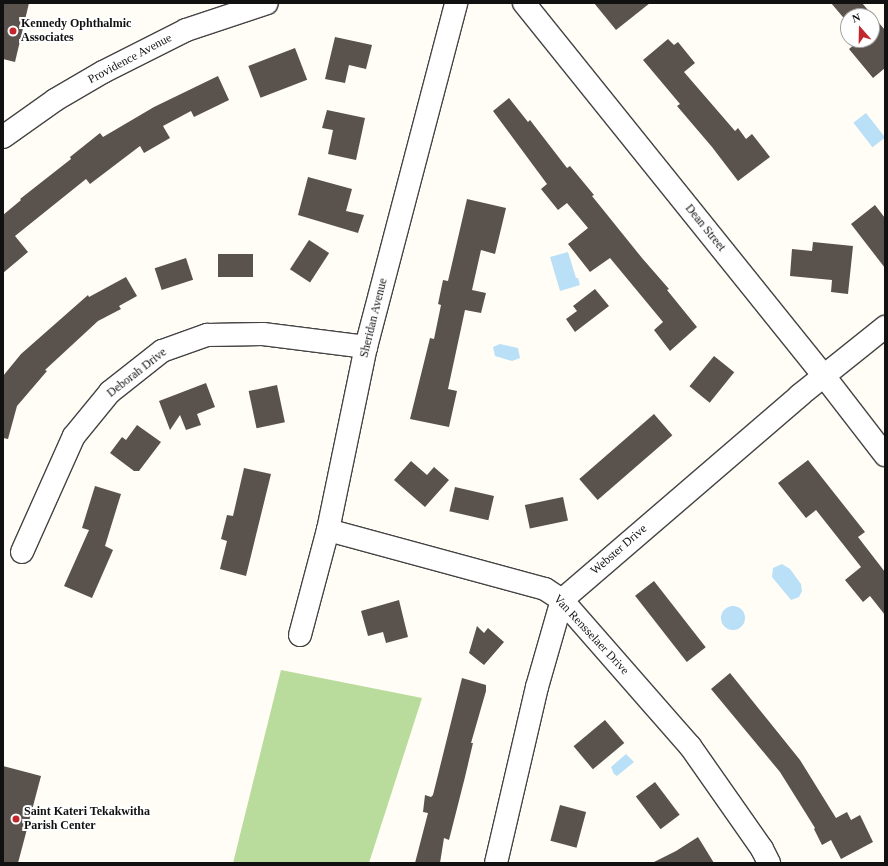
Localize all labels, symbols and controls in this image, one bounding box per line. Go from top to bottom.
north arrow [840,8,880,48]
text: N [850,11,862,25]
place label: Kennedy Ophthalmic Associates [21,17,131,45]
marker: Kennedy Ophthalmic Associates [8,26,18,36]
street label: Providence Avenue [85,31,175,87]
street label: Dean Street [682,202,728,254]
street label: Sheridan Avenue [357,276,391,360]
street label: Deborah Drive [104,345,170,401]
street label: Webster Drive [588,522,650,578]
street label: Van Rensselaer Drive [550,592,632,678]
place label: Saint Kateri Tekakwitha Parish Center [24,805,150,833]
marker: Saint Kateri Tekakwitha Parish Center [11,814,21,824]

